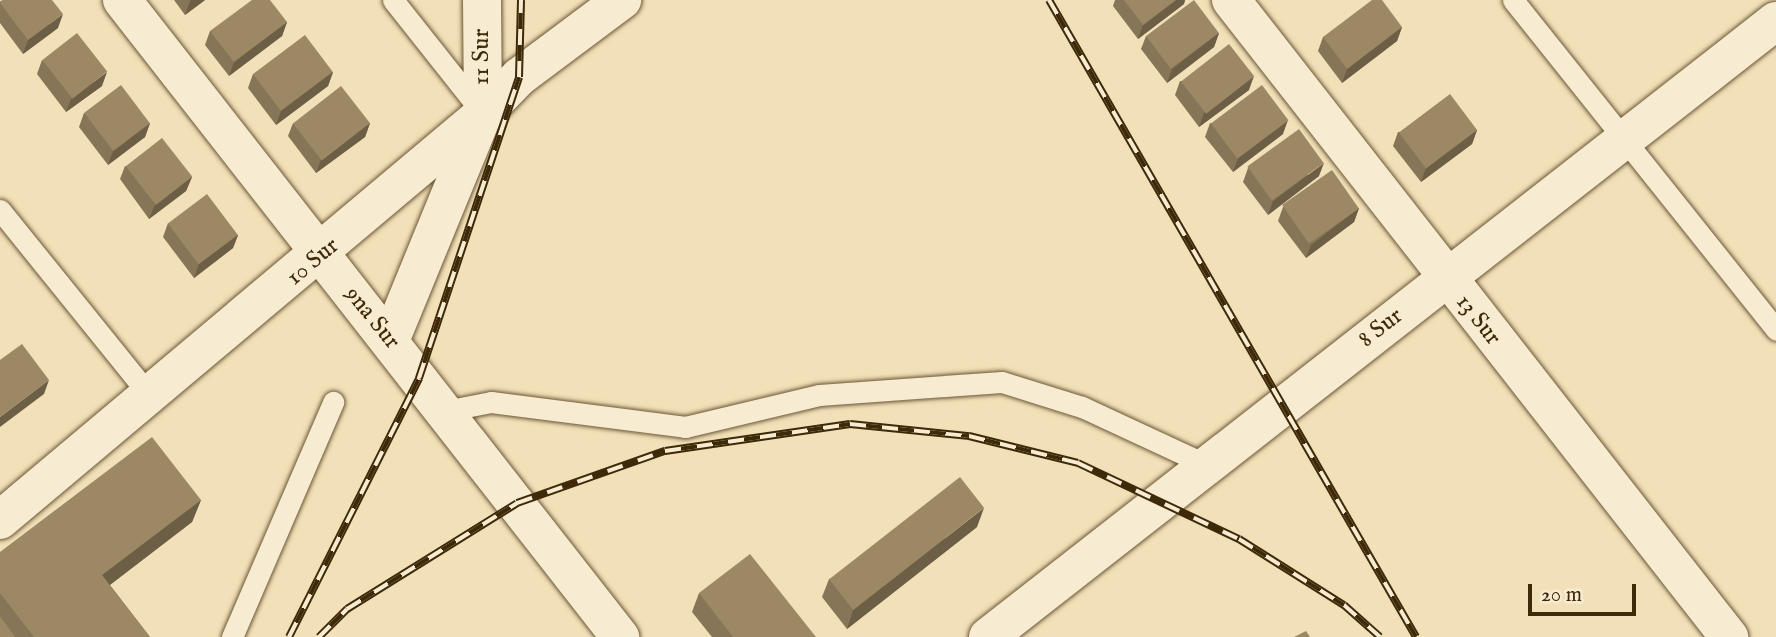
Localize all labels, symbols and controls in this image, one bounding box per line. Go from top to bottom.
street label: 11 Sur [468,29,496,85]
street label: 10 Sur [281,232,345,292]
street label: 9na Sur [338,281,406,355]
street label: 13 Sur [1449,289,1507,351]
street label: 8 Sur [1353,302,1409,354]
scale bar [1531,570,1640,614]
text: 20 m [1541,582,1582,609]

